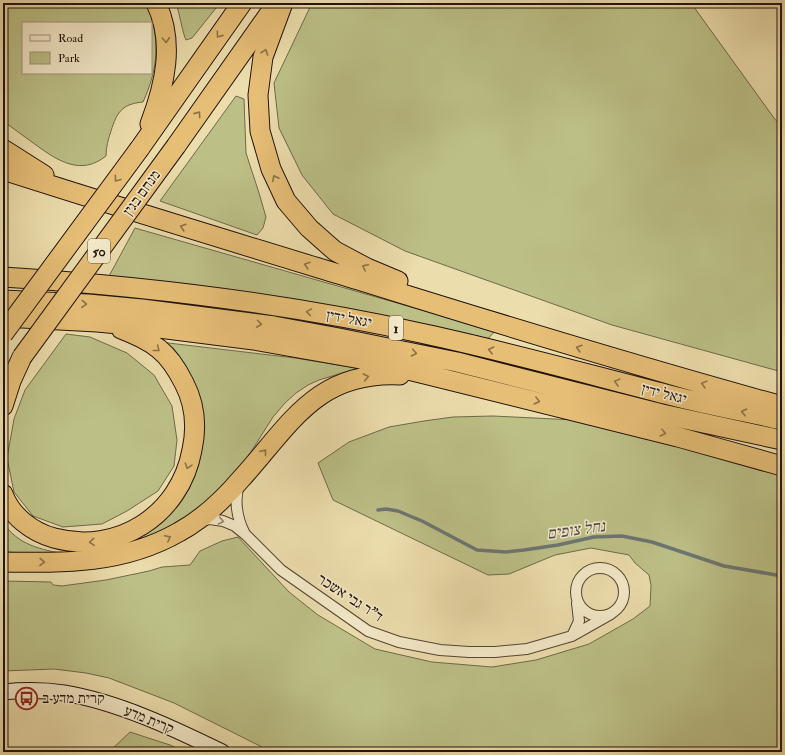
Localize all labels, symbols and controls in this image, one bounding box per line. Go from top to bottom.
legend [22,22,152,74]
one-way arrow [217,30,224,37]
text: Road [58,31,83,46]
one-way arrow [162,37,171,43]
one-way arrow [261,48,269,55]
text: Park [58,51,80,66]
one-way arrow [193,112,200,119]
street label: מנחם בגין [119,166,165,220]
one-way arrow [115,175,122,182]
one-way arrow [272,175,280,183]
one-way arrow [179,223,186,231]
road number: 50 [88,239,110,263]
one-way arrow [304,261,311,270]
one-way arrow [362,264,370,272]
one-way arrow [81,299,87,308]
street label: יגאל ידין [325,306,373,332]
one-way arrow [306,308,312,317]
road number: 1 [389,316,403,340]
one-way arrow [256,319,262,328]
one-way arrow [153,344,160,351]
one-way arrow [576,344,583,353]
one-way arrow [488,346,495,354]
one-way arrow [411,348,417,357]
one-way arrow [363,373,369,382]
one-way arrow [614,378,621,386]
street label: יגאל ידין [639,379,689,409]
one-way arrow [701,381,707,389]
one-way arrow [533,396,540,405]
one-way arrow [741,408,747,417]
one-way arrow [659,428,666,436]
one-way arrow [260,449,267,456]
one-way arrow [184,463,193,470]
one-way arrow [218,516,224,524]
water label: נחל צופים [546,516,608,544]
one-way arrow [164,535,171,542]
one-way arrow [89,538,95,547]
one-way arrow [39,558,45,566]
street label: ד"ר גבי אשכר [313,570,387,626]
bus stop icon: קרית מדע ב [14,685,40,711]
place label: קרית מדע ב [42,689,105,708]
street label: קרית מדע [121,701,177,739]

